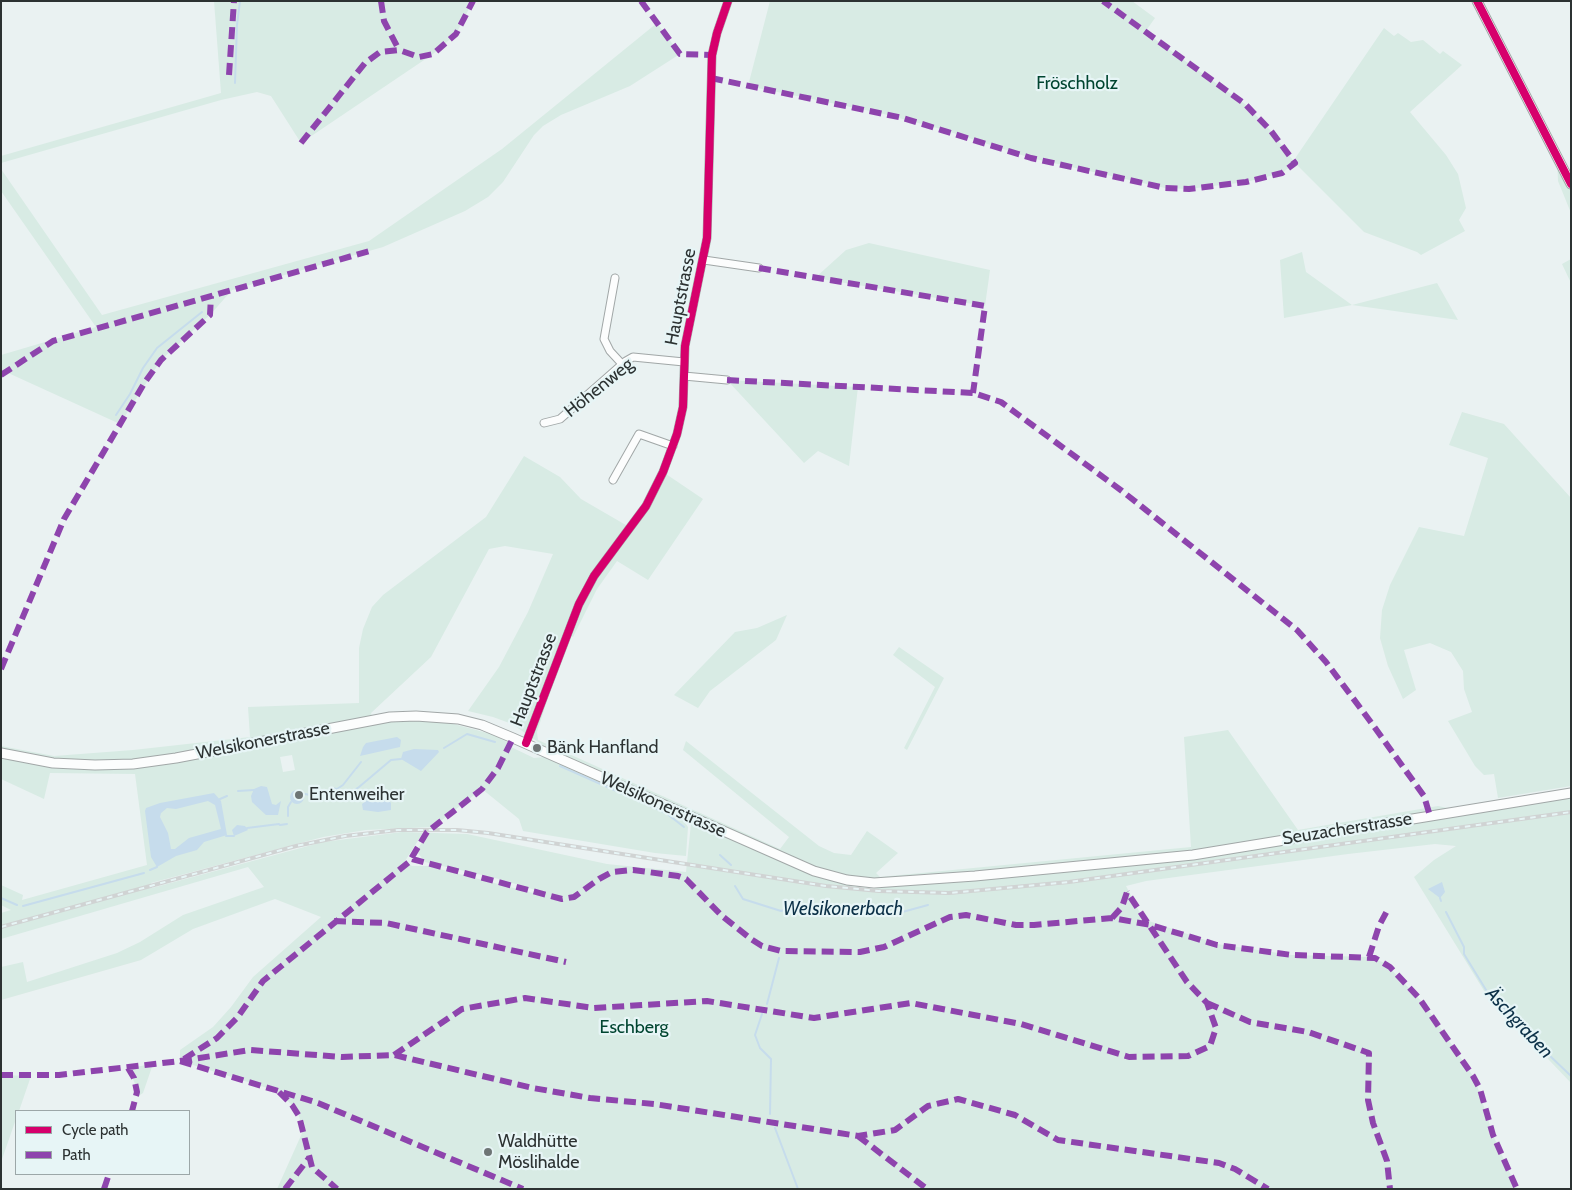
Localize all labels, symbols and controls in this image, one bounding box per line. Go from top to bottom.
park label: Fröschholz [1036,73,1118,95]
street label: Hauptstrasse [661,247,701,347]
street label: Höhenweg [560,354,638,422]
street label: Hauptstrasse [506,630,562,730]
street label: Welsikonerstrasse [194,717,332,765]
place label: Bänk Hanfland [547,737,659,759]
marker: Bänk Hanfland [531,742,543,754]
street label: Welsikonerstrasse [597,768,729,842]
place label: Entenweiher [309,784,405,806]
marker: Entenweiher [293,789,305,801]
street label: Seuzacherstrasse [1281,808,1413,850]
water label: Welsikonerbach [783,898,903,920]
water label: Äschgraben [1480,983,1558,1063]
park label: Eschberg [599,1017,669,1039]
legend [15,1110,190,1175]
text: Cycle path [62,1121,128,1139]
place label: Waldhütte Möslihalde [498,1131,580,1174]
text: Path [62,1146,91,1164]
marker: Waldhütte Möslihalde [482,1146,494,1158]

